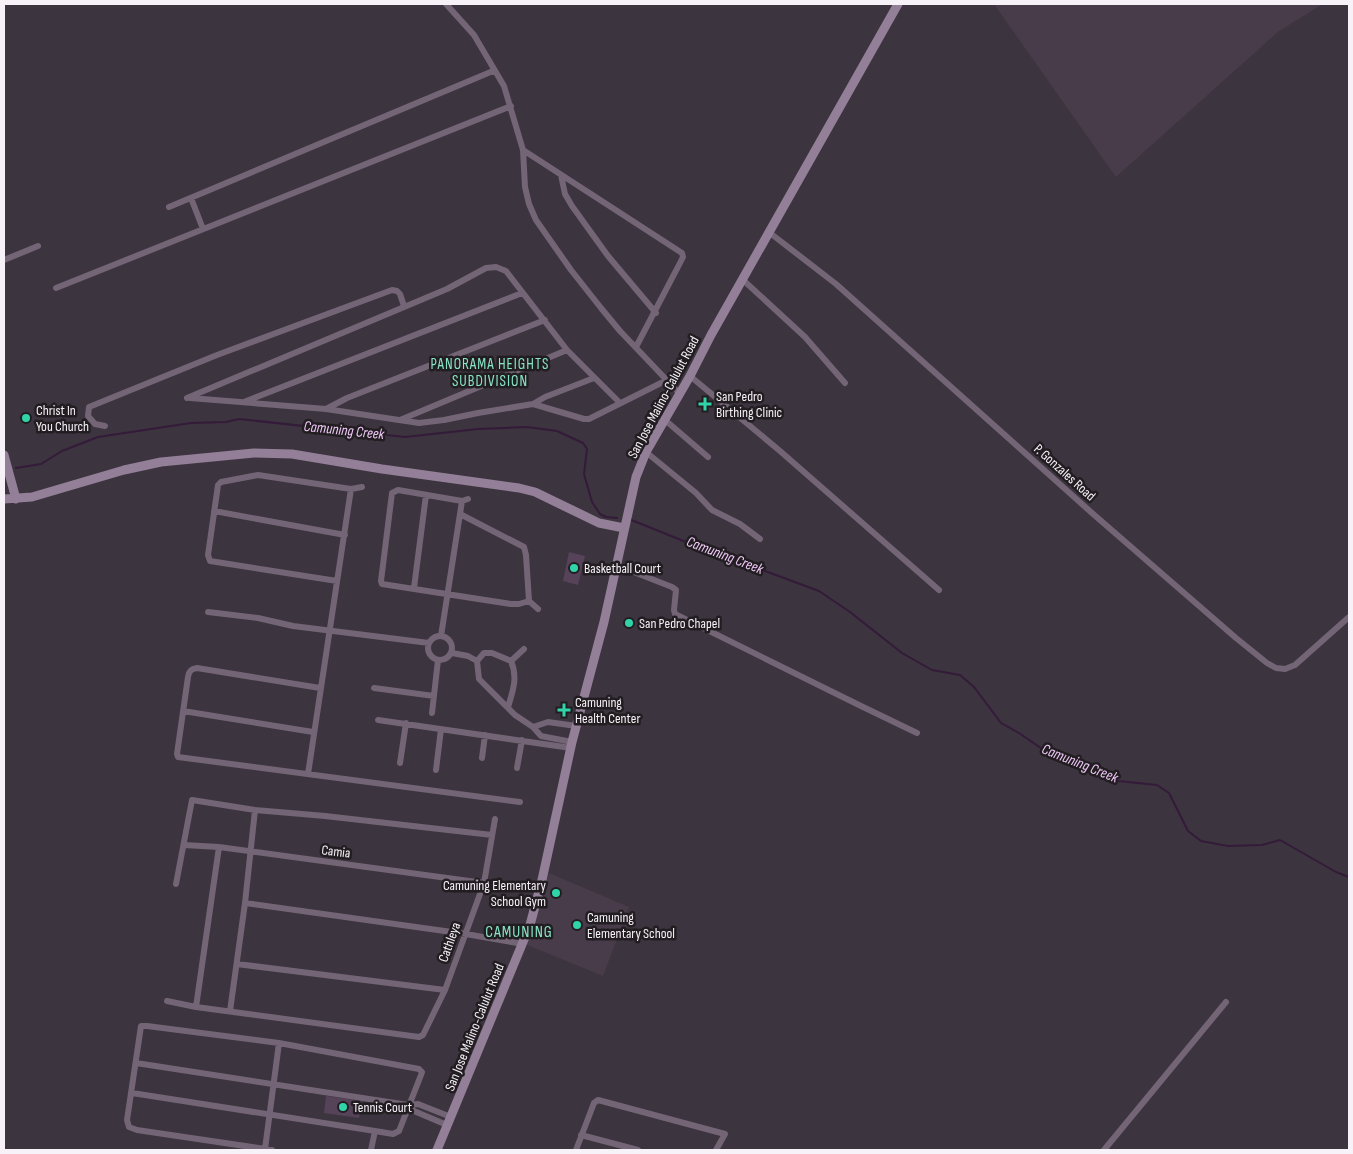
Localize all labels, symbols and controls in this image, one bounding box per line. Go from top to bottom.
street label: San Jose Malino-Calulut Road [624,333,703,461]
district label: PANORAMA HEIGHTS SUBDIVISION [431,355,549,391]
place label: San Pedro Birthing Clinic [716,388,782,421]
marker: San Pedro Birthing Clinic [698,397,712,411]
place label: Christ In You Church [36,402,89,435]
marker: Christ In You Church [20,412,32,424]
water label: Camuning Creek [303,417,386,444]
street label: P. Gonzales Road [1030,440,1099,505]
water label: Camuning Creek [684,532,766,579]
place label: Basketball Court [584,560,661,577]
marker: Basketball Court [568,562,580,574]
place label: San Pedro Chapel [639,615,720,632]
marker: San Pedro Chapel [623,617,635,629]
place label: Camuning Health Center [575,694,640,727]
marker: Camuning Health Center [557,703,571,717]
water label: Camuning Creek [1039,740,1121,788]
street label: Camia [321,841,351,862]
place label: Camuning Elementary School Gym [443,877,547,910]
marker: Camuning Elementary School Gym [550,887,562,899]
place label: Camuning Elementary School [587,909,675,942]
marker: Camuning Elementary School [571,919,583,931]
street label: Cathleya [434,920,464,964]
district label: CAMUNING [485,923,553,942]
street label: San Jose Malino-Calulut Road [441,961,508,1093]
place label: Tennis Court [353,1099,412,1116]
marker: Tennis Court [337,1101,349,1113]

